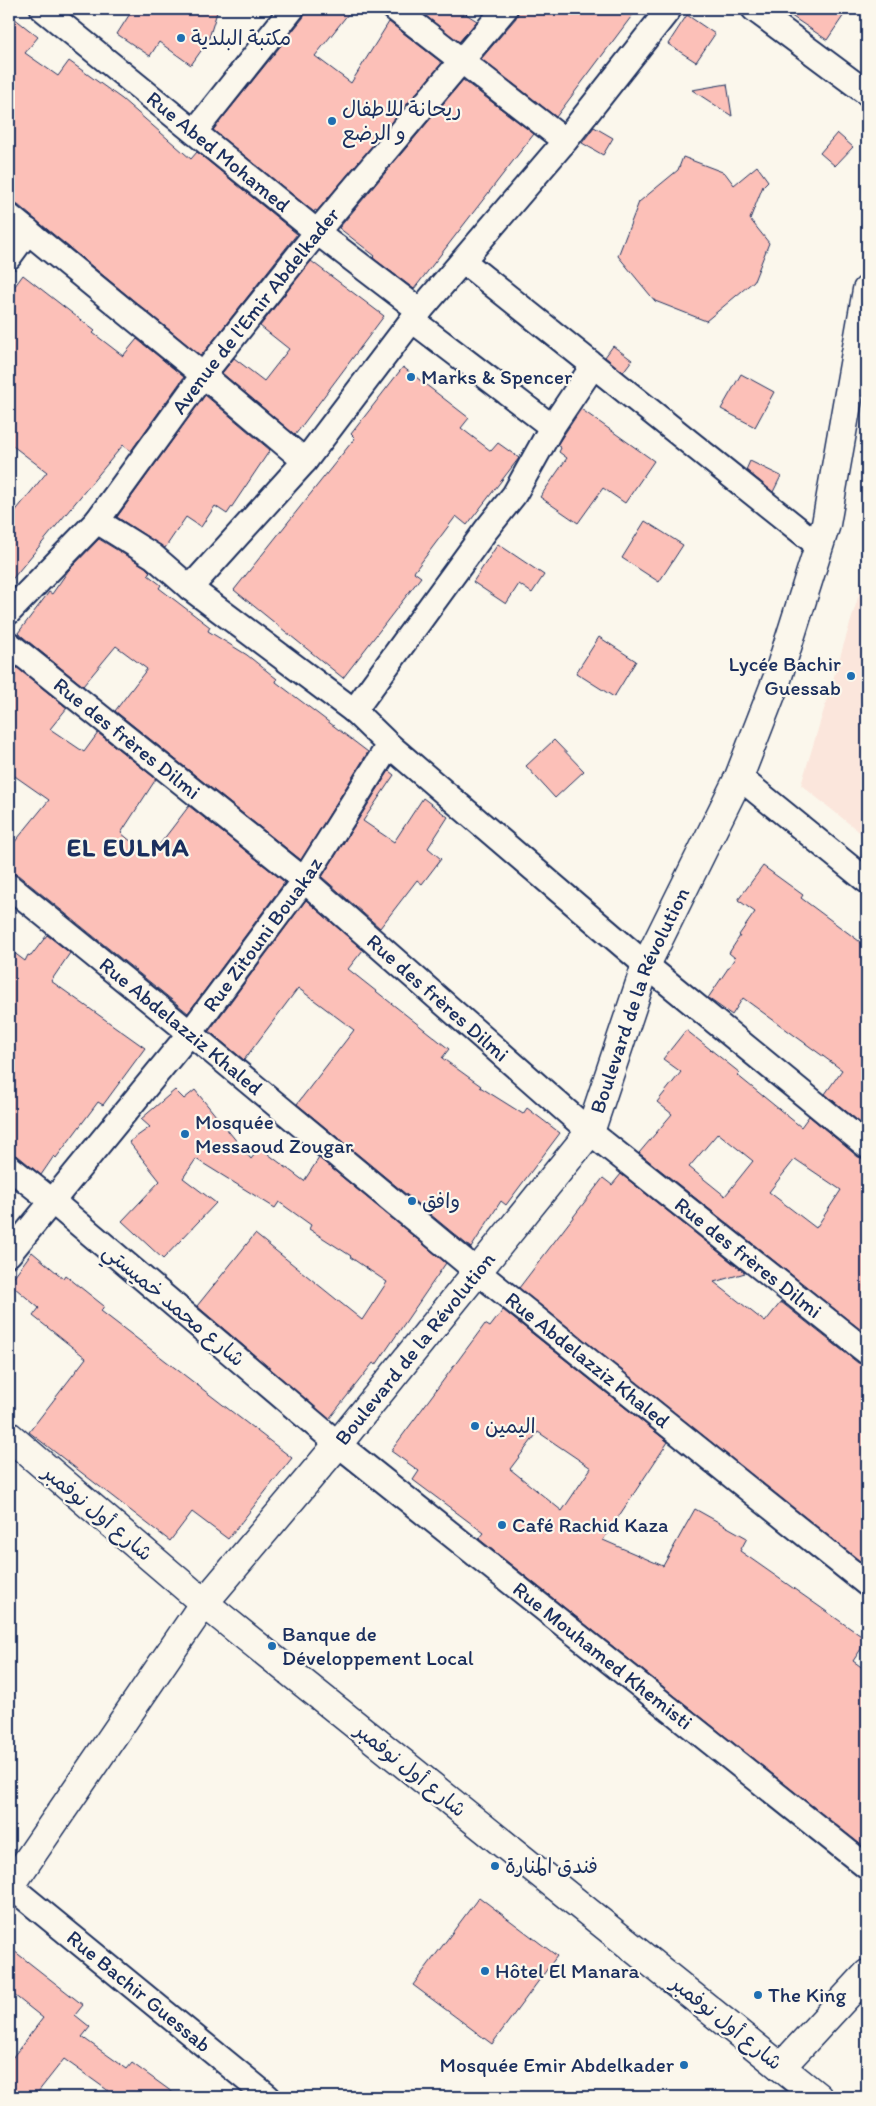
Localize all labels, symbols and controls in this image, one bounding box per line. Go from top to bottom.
place label: مكتبة البلدية [191,25,291,51]
marker: مكتبة البلدية [175,32,187,44]
street label: Rue Abed Mohamed [142,86,295,217]
place label: ريحانة للاطفال و الرضع [342,96,462,148]
marker: ريحانة للاطفال و الرضع [326,115,338,127]
street label: Avenue de l'Emir Abdelkader [166,201,345,419]
place label: Marks & Spencer [421,364,573,389]
marker: Marks & Spencer [405,371,417,383]
place label: Lycée Bachir Guessab [729,651,841,700]
marker: Lycée Bachir Guessab [845,670,857,682]
street label: Rue des frères Dilmi [49,672,206,804]
district label: EL EULMA [66,831,190,863]
street label: Rue Zitouni Bouakaz [197,852,327,1017]
street label: Boulevard de la Révolution [584,883,695,1117]
street label: Rue des frères Dilmi [362,928,514,1067]
street label: Rue Abdelazziz Khaled [95,952,269,1101]
place label: Mosquée Messaoud Zougar [195,1109,353,1158]
marker: Mosquée Messaoud Zougar [179,1128,191,1140]
place label: وافق [422,1188,460,1213]
street label: Rue des frères Dilmi [670,1191,827,1323]
marker: وافق [406,1195,418,1207]
street label: شارع محمد خميستي [94,1238,250,1377]
street label: Boulevard de la Révolution [329,1246,500,1450]
street label: Rue Abdelazziz Khaled [501,1286,676,1434]
place label: اليمين [485,1413,536,1438]
marker: اليمين [469,1420,481,1432]
street label: شارع أول نوفمبر [35,1458,158,1568]
place label: Café Rachid Kaza [512,1512,668,1537]
marker: Café Rachid Kaza [496,1519,508,1531]
street label: Rue Mouhamed Khemisti [508,1576,698,1735]
place label: Banque de Développement Local [282,1621,474,1670]
marker: Banque de Développement Local [266,1640,278,1652]
street label: شارع أول نوفمبر [347,1716,472,1824]
place label: فندق المنارة [505,1853,598,1878]
marker: فندق المنارة [489,1860,501,1872]
street label: Rue Bachir Guessab [62,1925,217,2057]
place label: Hôtel El Manara [495,1958,640,1983]
marker: Hôtel El Manara [479,1965,491,1977]
street label: شارع أول نوفمبر [663,1969,788,2077]
place label: The King [768,1982,847,2007]
marker: The King [752,1989,764,2001]
place label: Mosquée Emir Abdelkader [440,2052,675,2077]
marker: Mosquée Emir Abdelkader [678,2059,690,2071]

